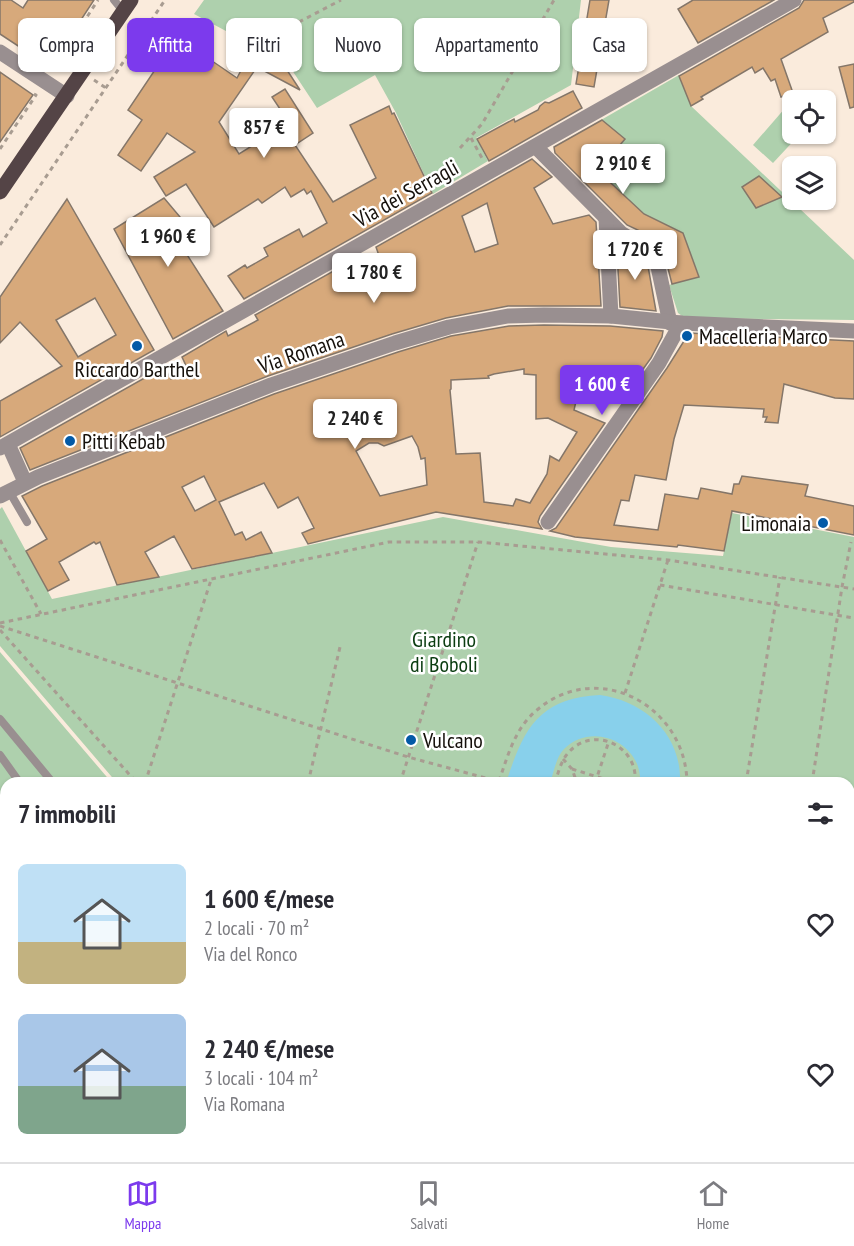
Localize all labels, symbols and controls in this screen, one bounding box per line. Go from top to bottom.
chip: Compra [18,18,115,72]
chip: Affitta [127,18,214,72]
chip: Filtri [226,18,302,72]
chip: Nuovo [314,18,402,72]
chip: Appartamento [414,18,560,72]
chip: Casa [572,18,647,72]
map controls [782,90,836,210]
button: locate [782,90,836,144]
pin: 857 € [222,108,306,159]
text: 857 € [243,114,285,140]
pin: 2 910 € [568,144,678,195]
text: 2 910 € [595,150,651,176]
street label: Via dei Serragli [348,153,463,234]
button: layers [782,156,836,210]
pin: 1 960 € [113,217,223,268]
text: 1 960 € [140,223,196,249]
pin: 1 720 € [580,230,690,281]
text: 1 720 € [607,236,663,262]
pin: 1 780 € [319,253,429,304]
text: 1 780 € [346,259,402,285]
place label: Macelleria Marco [699,322,828,350]
street label: Via Romana [253,324,348,380]
marker: Macelleria Marco [680,329,694,343]
marker: Riccardo Barthel [130,339,144,353]
place label: Riccardo Barthel [75,355,200,383]
pin: 1 600 € [547,365,657,416]
text: 1 600 € [574,371,630,397]
pin: 2 240 € [300,399,410,450]
text: 2 240 € [327,405,383,431]
place label: Pitti Kebab [82,427,165,455]
marker: Pitti Kebab [63,434,77,448]
place label: Limonaia [741,509,811,537]
marker: Limonaia [816,516,830,530]
park label: Giardino di Boboli [410,625,478,678]
place label: Vulcano [422,726,483,754]
marker: Vulcano [404,733,418,747]
text: 7 immobili [18,797,116,830]
icon: filters [804,797,837,830]
text: 1 600 €/mese [204,882,334,915]
icon: home [66,888,138,960]
icon: heart [804,908,837,941]
text: 2 locali · 70 m² [204,915,309,941]
text: Via del Ronco [204,941,297,967]
text: 2 240 €/mese [204,1032,334,1065]
icon: home [66,1038,138,1110]
icon: heart [804,1058,837,1091]
text: 3 locali · 104 m² [204,1065,318,1091]
text: Via Romana [204,1091,285,1117]
tab: Mappa [124,1177,161,1233]
tab: Salvati [410,1177,448,1233]
tab: Home [697,1177,730,1233]

